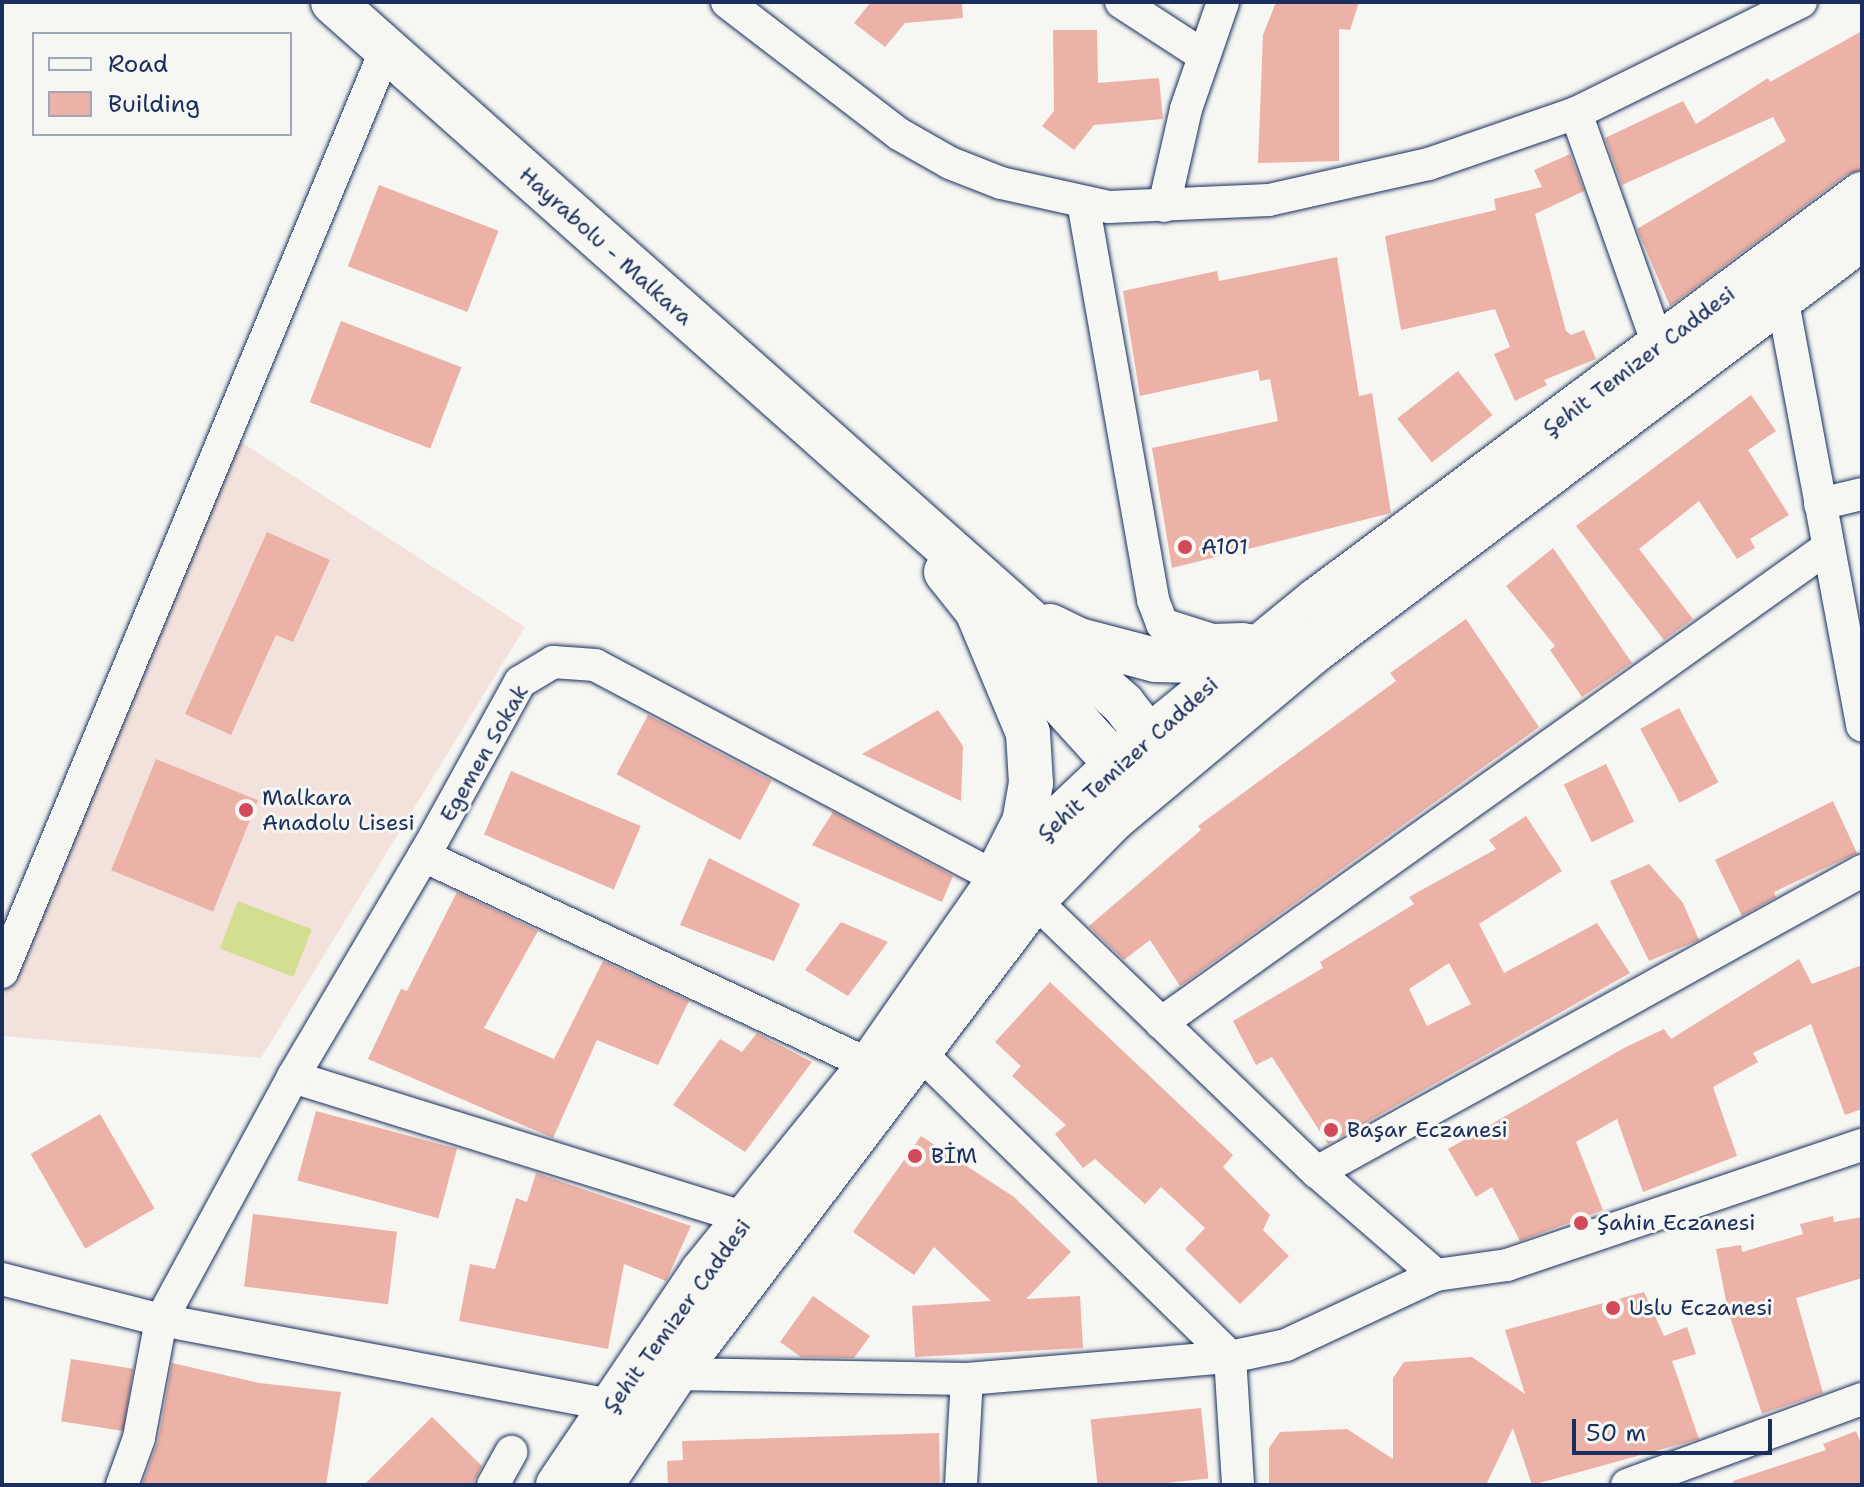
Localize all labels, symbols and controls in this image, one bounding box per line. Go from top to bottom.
legend [32,32,292,136]
text: Road [108,48,168,80]
text: Building [108,88,200,120]
street label: Hayrabolu - Malkara [514,161,698,331]
street label: Şehit Temizer Caddesi [1538,280,1740,442]
place label: A101 [1201,534,1248,560]
marker: A101 [1176,538,1194,556]
street label: Şehit Temizer Caddesi [1032,671,1224,847]
street label: Egemen Sokak [434,680,534,826]
place label: Malkara Anadolu Lisesi [262,784,415,836]
marker: Malkara Anadolu Lisesi [237,801,255,819]
place label: Başar Eczanesi [1347,1117,1508,1143]
marker: Başar Eczanesi [1322,1121,1340,1139]
place label: BİM [931,1143,977,1169]
marker: BİM [906,1147,924,1165]
place label: Şahin Eczanesi [1597,1210,1755,1236]
street label: Şehit Temizer Caddesi [598,1214,756,1418]
marker: Şahin Eczanesi [1572,1214,1590,1232]
place label: Uslu Eczanesi [1629,1295,1773,1321]
marker: Uslu Eczanesi [1604,1299,1622,1317]
scale bar [1576,1403,1776,1453]
text: 50 m [1586,1417,1646,1449]

